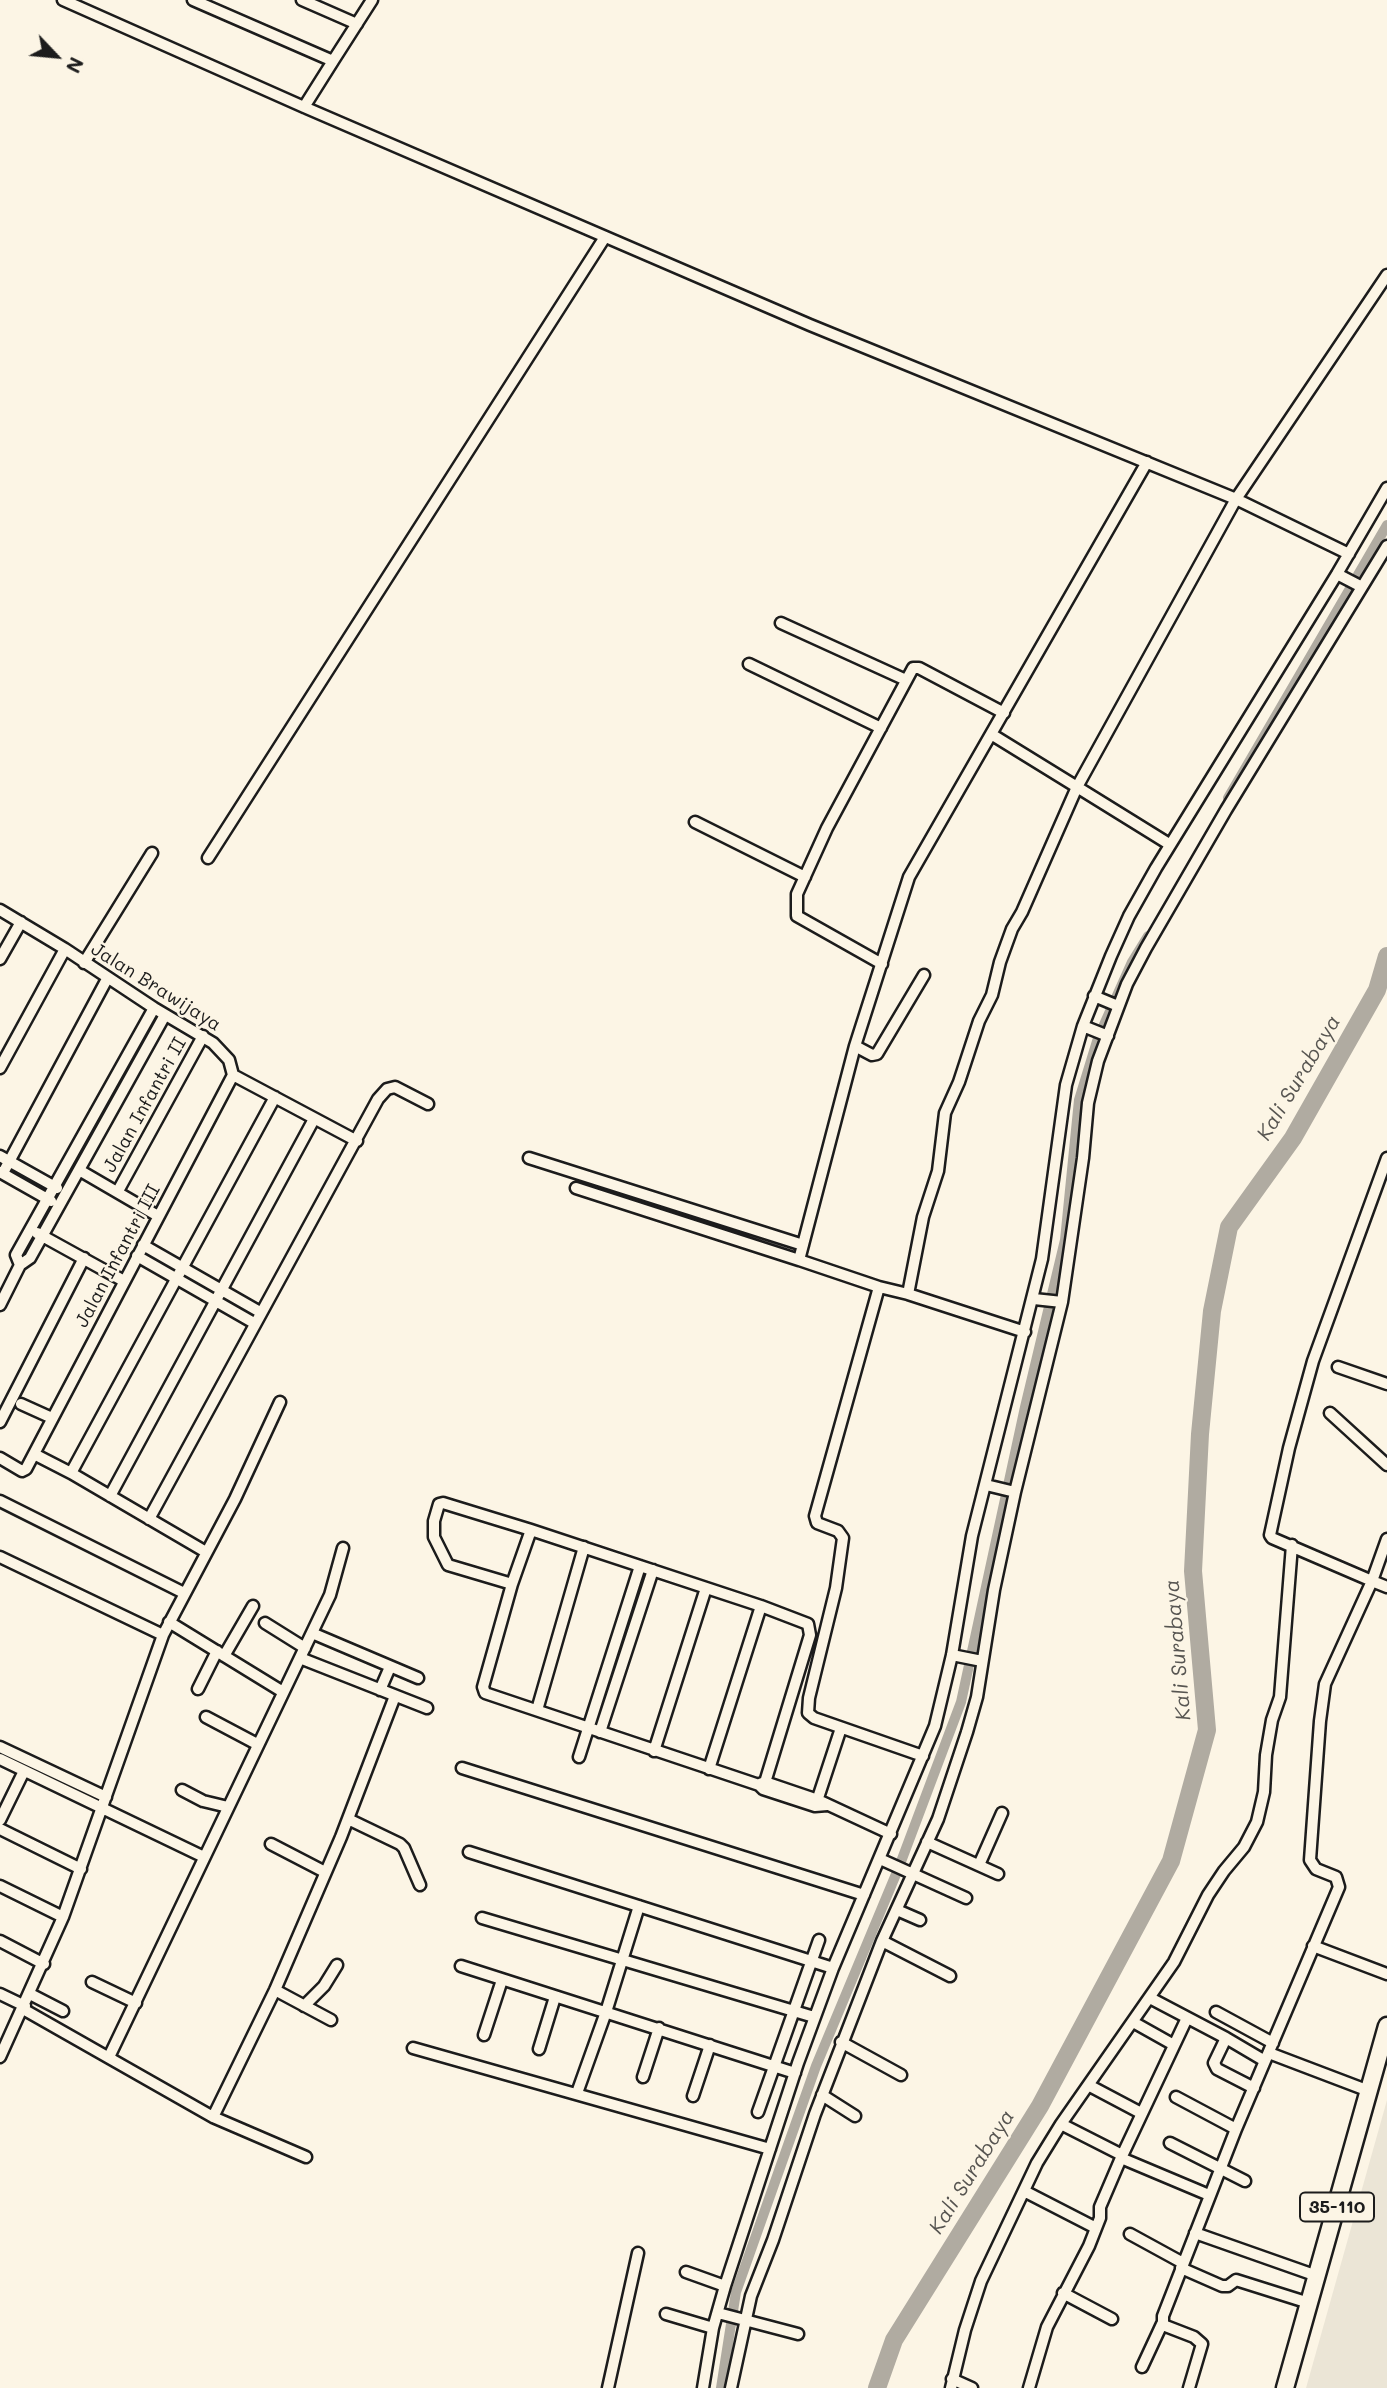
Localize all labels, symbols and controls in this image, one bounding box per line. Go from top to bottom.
north arrow [21,21,91,91]
text: N [61,53,90,77]
street label: Jalan Brawijaya [87,938,225,1036]
water label: Kali Surabaya [1252,1011,1346,1145]
street label: Jalan Infantri II [99,1034,191,1176]
street label: Jalan Infantri III [71,1181,165,1331]
water label: Kali Surabaya [1159,1578,1197,1722]
water label: Kali Surabaya [924,2105,1020,2239]
road number: 35-110 [1300,2192,1374,2222]

